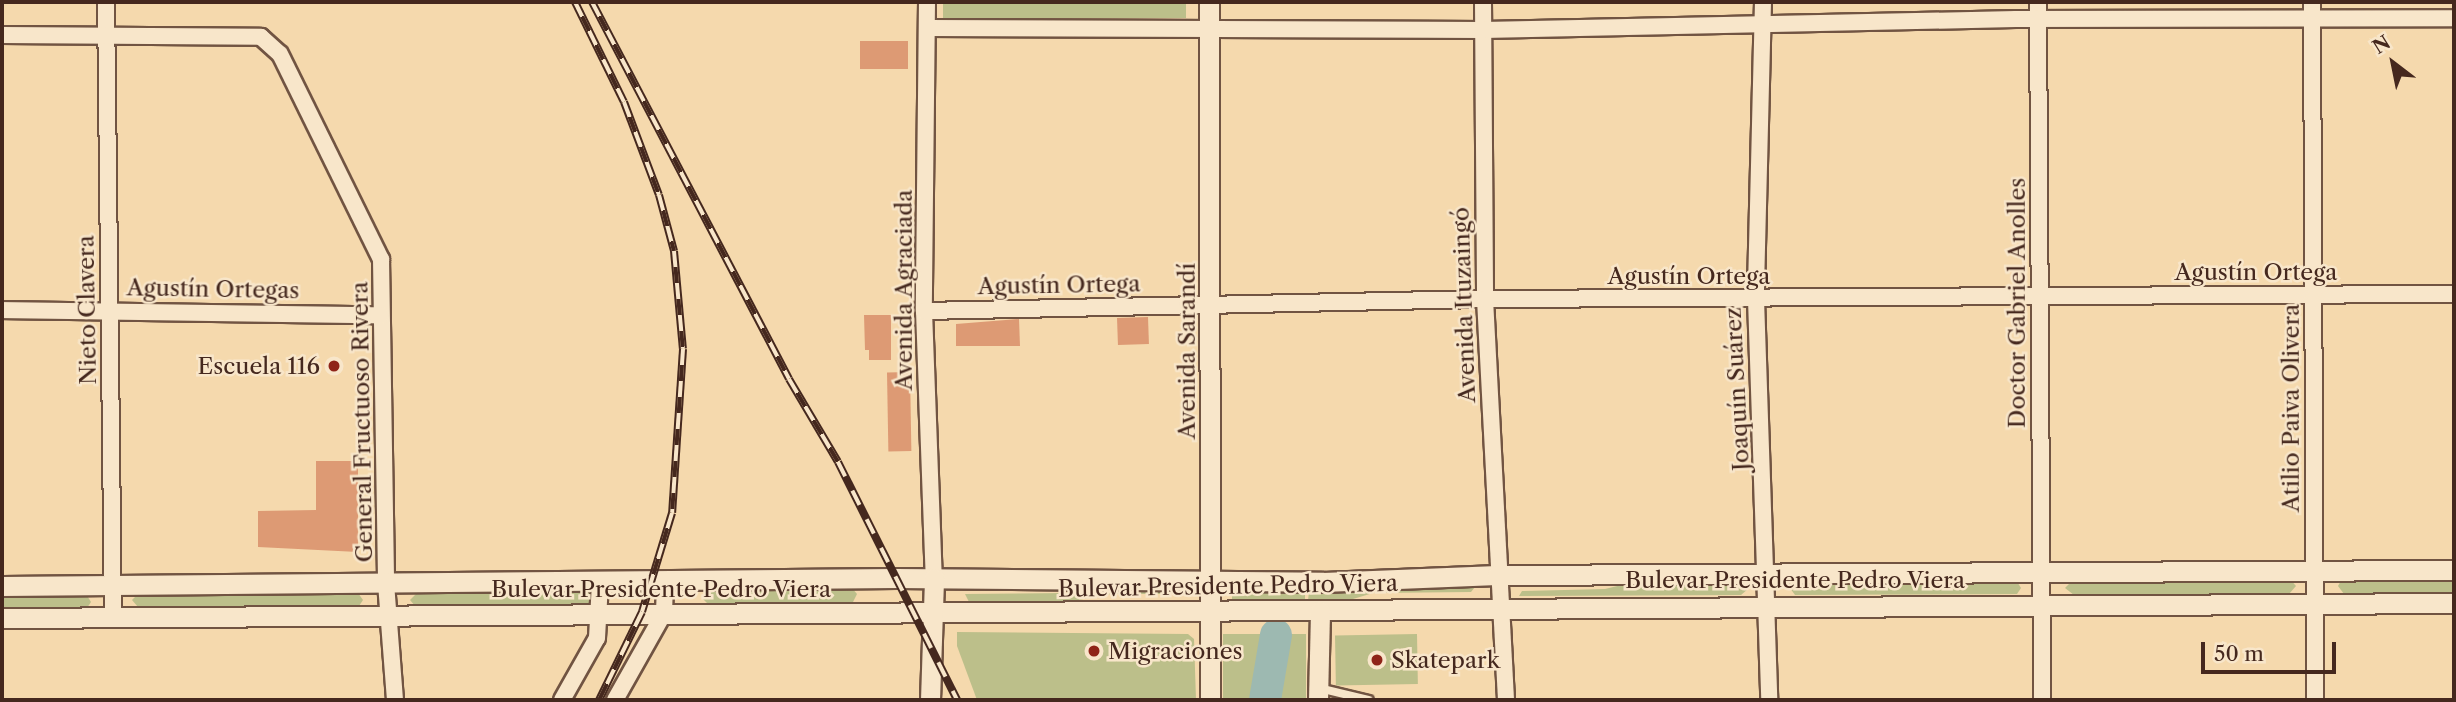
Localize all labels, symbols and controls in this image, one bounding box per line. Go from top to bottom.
north arrow [2358,28,2428,98]
text: N [2369,31,2395,59]
street label: Doctor Gabriel Anolles [2003,177,2031,429]
street label: Avenida Agraciada [890,189,918,391]
street label: Avenida Ituzaingó [1447,207,1481,403]
street label: Nieto Clavera [72,235,102,385]
street label: Agustín Ortega [2175,258,2337,286]
street label: Agustín Ortega [1608,262,1770,290]
street label: Avenida Sarandí [1173,263,1201,439]
street label: Agustín Ortega [977,270,1141,300]
street label: Agustín Ortegas [126,274,300,304]
street label: General Fructuoso Rivera [346,281,378,563]
street label: Atilio Paiva Olivera [2277,304,2305,512]
street label: Joaquín Suárez [1719,306,1755,472]
place label: Escuela 116 [197,352,320,380]
marker: Escuela 116 [326,358,342,374]
street label: Bulevar Presidente Pedro Viera [1624,566,1966,594]
street label: Bulevar Presidente Pedro Viera [1057,569,1399,603]
street label: Bulevar Presidente Pedro Viera [490,575,832,603]
scale bar [2204,628,2339,672]
place label: Migraciones [1108,637,1243,665]
text: 50 m [2214,641,2264,666]
marker: Migraciones [1086,643,1102,659]
place label: Skatepark [1391,646,1500,674]
marker: Skatepark [1369,652,1385,668]

